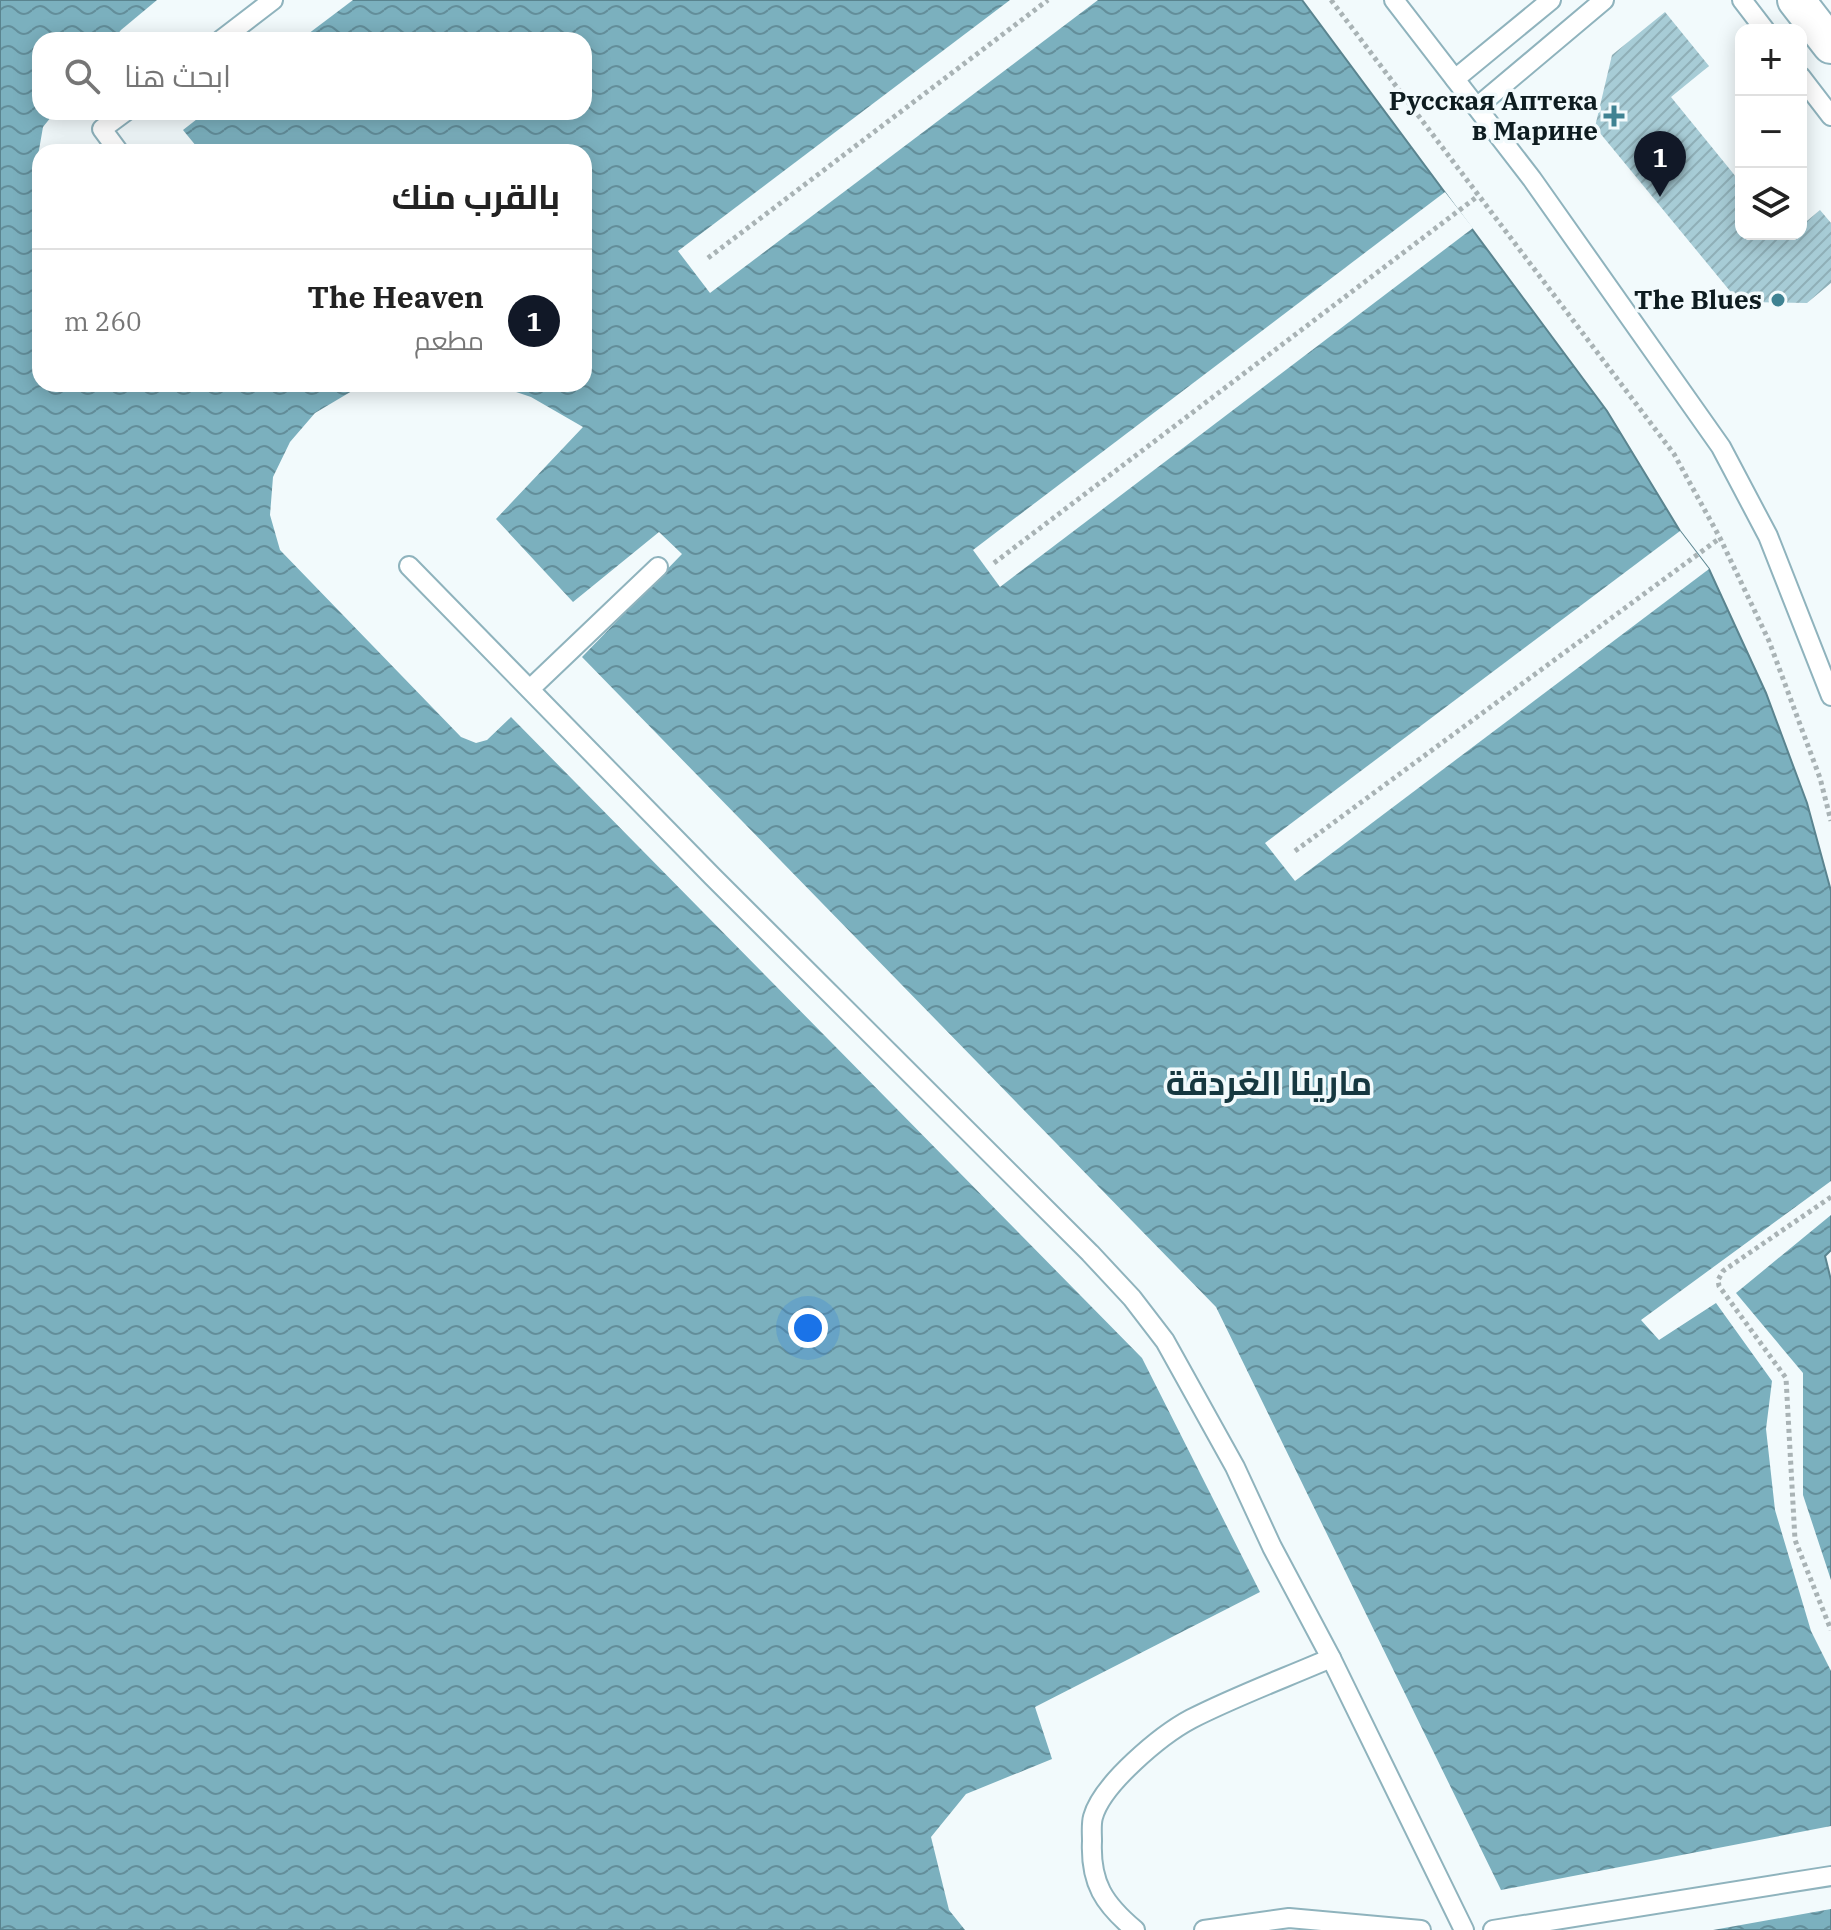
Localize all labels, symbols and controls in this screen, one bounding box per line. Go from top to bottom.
map controls [1735,24,1807,240]
button: + [1735,24,1807,96]
search box [32,32,592,120]
icon: search [60,54,104,98]
text: ابحث هنا [124,56,231,95]
place label: Русская Аптека в Марине [1389,83,1598,147]
button: − [1735,96,1807,168]
marker: Русская Аптека в Марине [1605,107,1623,125]
pin: 1 [1634,131,1686,197]
button: layers [1735,168,1807,240]
text: بالقرب منك [392,174,560,218]
text: The Heaven [307,277,484,316]
place label: The Blues [1634,282,1762,316]
marker: The Blues [1769,291,1787,309]
text: 260 m [64,304,142,338]
text: 1 [526,304,542,338]
text: مطعم [414,323,484,357]
district label: مارينا الغردقة [1166,1060,1372,1104]
your location [788,1308,828,1348]

